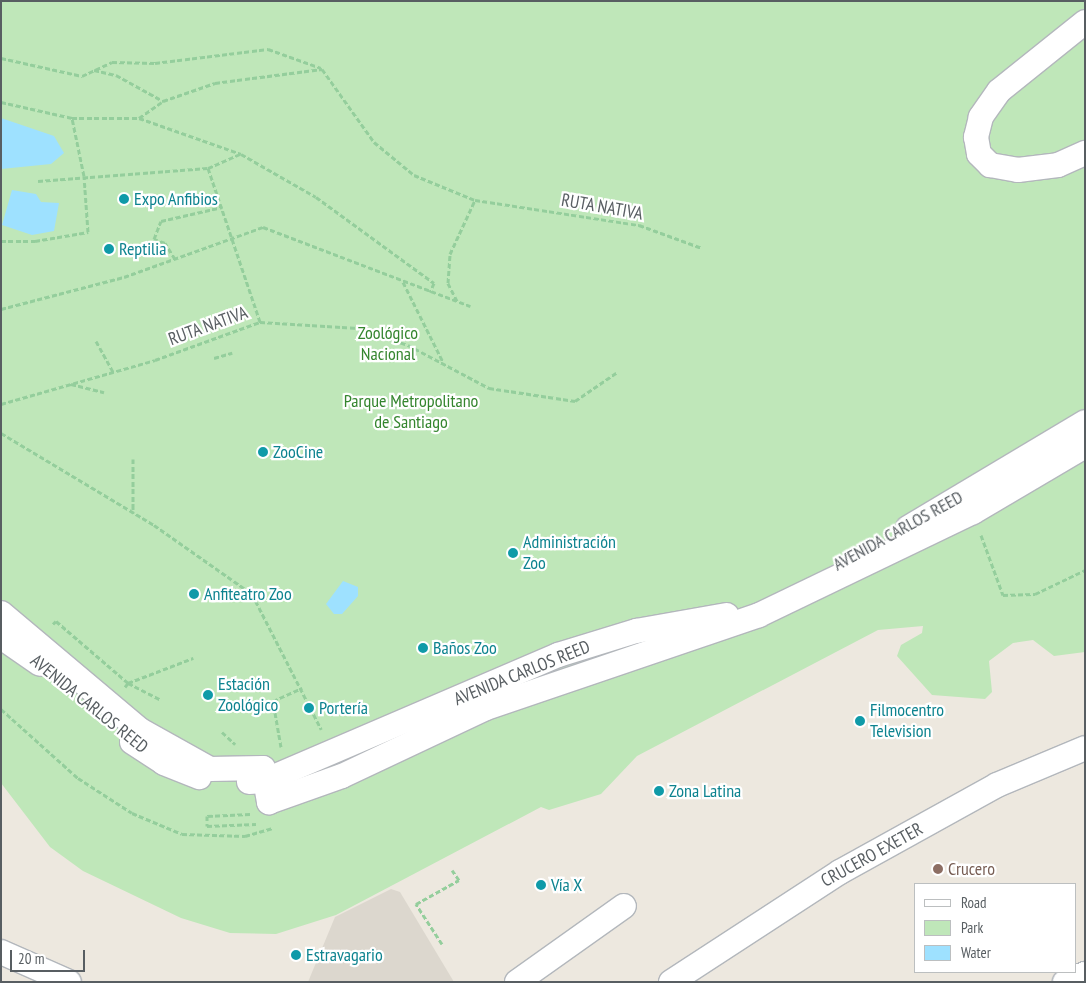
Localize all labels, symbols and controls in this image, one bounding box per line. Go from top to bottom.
place label: Expo Anfibios [134,188,218,210]
street label: RUTA NATIVA [559,189,645,225]
marker: Expo Anfibios [118,193,130,205]
place label: Reptilia [119,238,166,260]
marker: Reptilia [103,243,115,255]
street label: RUTA NATIVA [165,302,251,350]
park label: Zoológico Nacional [358,323,418,366]
park label: Parque Metropolitano de Santiago [344,391,478,434]
place label: ZooCine [273,441,323,463]
marker: ZooCine [257,446,269,458]
street label: AVENIDA CARLOS REED [829,486,967,576]
place label: Administración Zoo [523,532,616,574]
marker: Administración Zoo [507,547,519,559]
place label: Anfiteatro Zoo [204,583,292,605]
marker: Anfiteatro Zoo [188,588,200,600]
street label: AVENIDA CARLOS REED [451,636,593,710]
place label: Baños Zoo [433,637,497,659]
marker: Baños Zoo [417,642,429,654]
street label: AVENIDA CARLOS REED [26,650,152,758]
place label: Estación Zoológico [218,674,278,716]
marker: Estación Zoológico [202,689,214,701]
place label: Portería [319,697,368,719]
place label: Filmocentro Television [870,700,944,742]
marker: Portería [303,702,315,714]
marker: Filmocentro Television [854,715,866,727]
place label: Zona Latina [669,780,741,802]
marker: Zona Latina [653,785,665,797]
street label: CRUCERO EXETER [817,818,927,892]
place label: Crucero [948,858,995,880]
marker: Crucero [932,863,944,875]
place label: Vía X [551,874,583,896]
marker: Vía X [535,879,547,891]
legend [914,883,1076,973]
text: Road [961,893,987,912]
text: Park [961,918,983,937]
scale bar [12,940,88,972]
text: Water [961,943,991,962]
place label: Estravagario [306,944,383,966]
text: 20 m [18,949,44,968]
marker: Estravagario [290,949,302,961]

